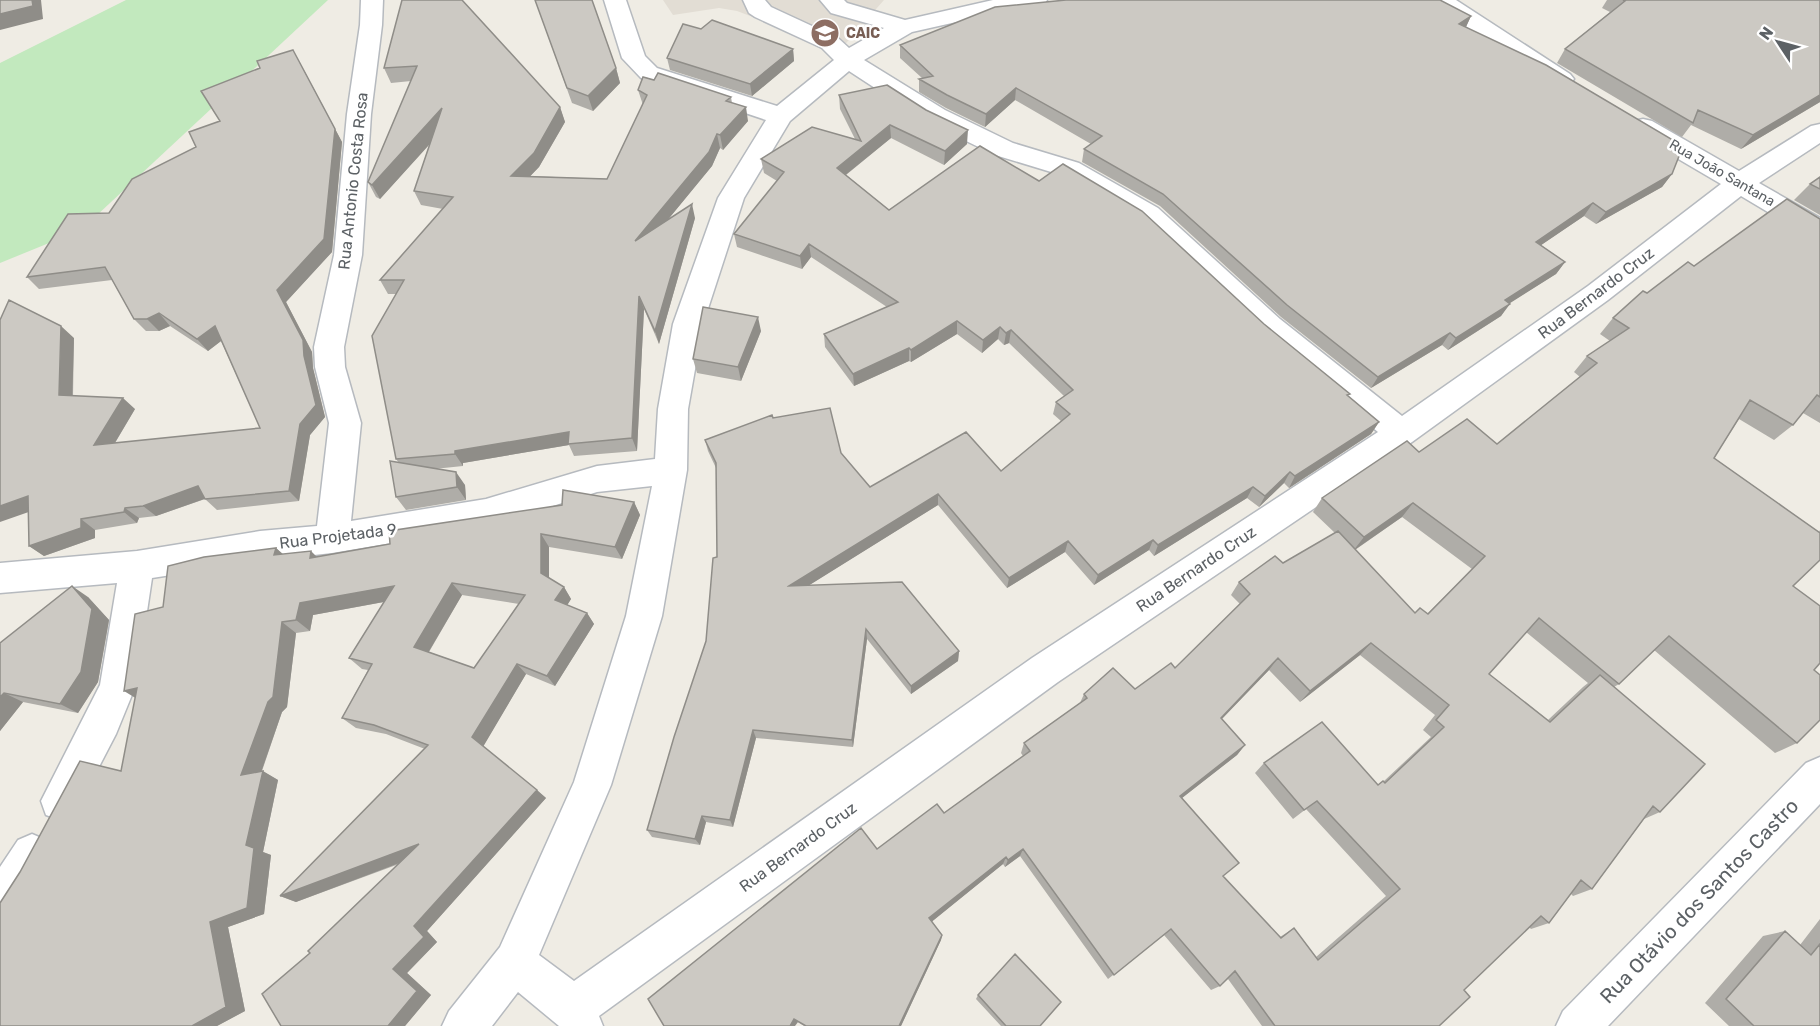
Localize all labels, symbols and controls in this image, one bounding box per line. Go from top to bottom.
north arrow [1748,12,1808,72]
school or university icon: CAIC [809,17,841,49]
text: N [1755,23,1777,44]
place label: CAIC [846,25,880,42]
street label: Rua Antonio Costa Rosa [334,91,372,271]
street label: Rua João Santana [1666,136,1778,210]
street label: Rua Bernardo Cruz [1534,243,1658,343]
street label: Rua Projetada 9 [278,519,398,553]
street label: Rua Bernardo Cruz [1133,522,1259,616]
street label: Rua Otávio dos Santos Castro [1595,794,1803,1008]
street label: Rua Bernardo Cruz [736,798,860,896]

